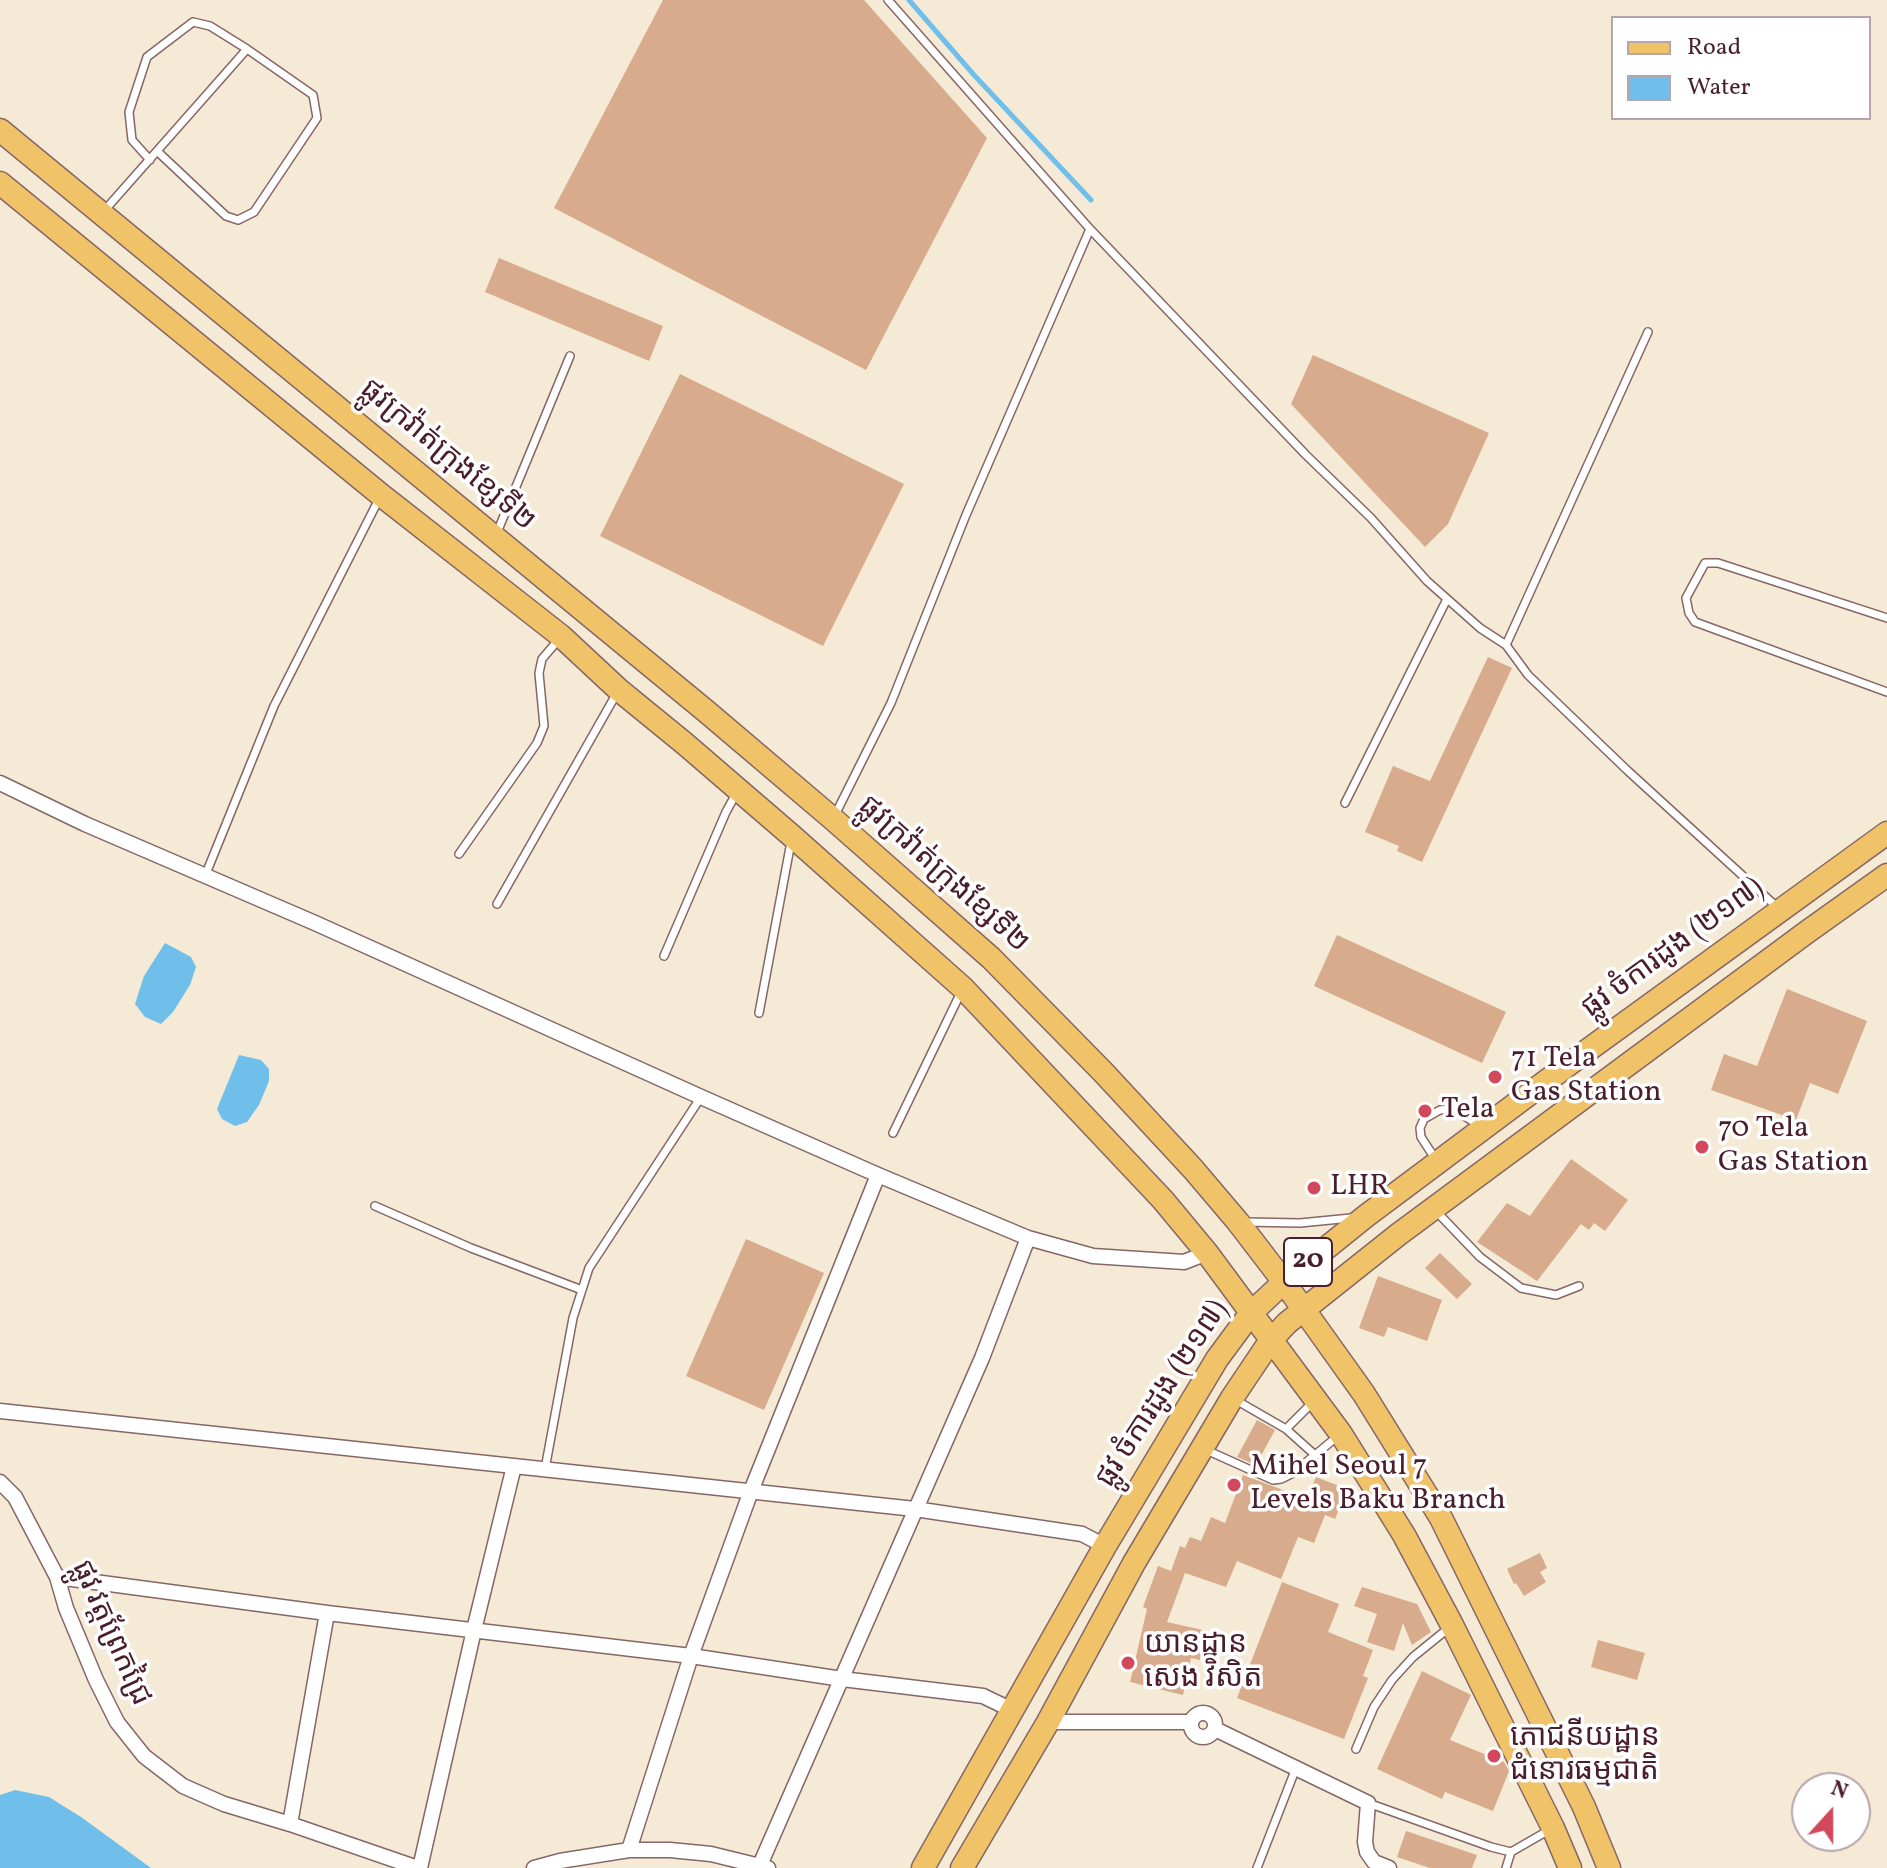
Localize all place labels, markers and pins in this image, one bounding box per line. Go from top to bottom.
place label: 71 Tela Gas Station [1511,1042,1662,1112]
marker: 71 Tela Gas Station [1486,1068,1504,1086]
place label: Tela [1441,1093,1495,1129]
marker: Tela [1416,1102,1434,1120]
place label: 70 Tela Gas Station [1718,1112,1869,1182]
marker: 70 Tela Gas Station [1693,1138,1711,1156]
place label: LHR [1330,1170,1390,1206]
marker: LHR [1305,1179,1323,1197]
place label: Mihel Seoul 7 Levels Baku Branch [1250,1450,1506,1520]
marker: Mihel Seoul 7 Levels Baku Branch [1225,1476,1243,1494]
place label: យានដ្ឋាន សេង វិសិត [1144,1628,1262,1698]
marker: យានដ្ឋាន សេង វិសិត [1119,1654,1137,1672]
place label: ភោជនីយដ្ឋាន ជំនោរធម្មជាតិ [1510,1721,1660,1792]
marker: ភោជនីយដ្ឋាន ជំនោរធម្មជាតិ [1485,1747,1503,1765]

